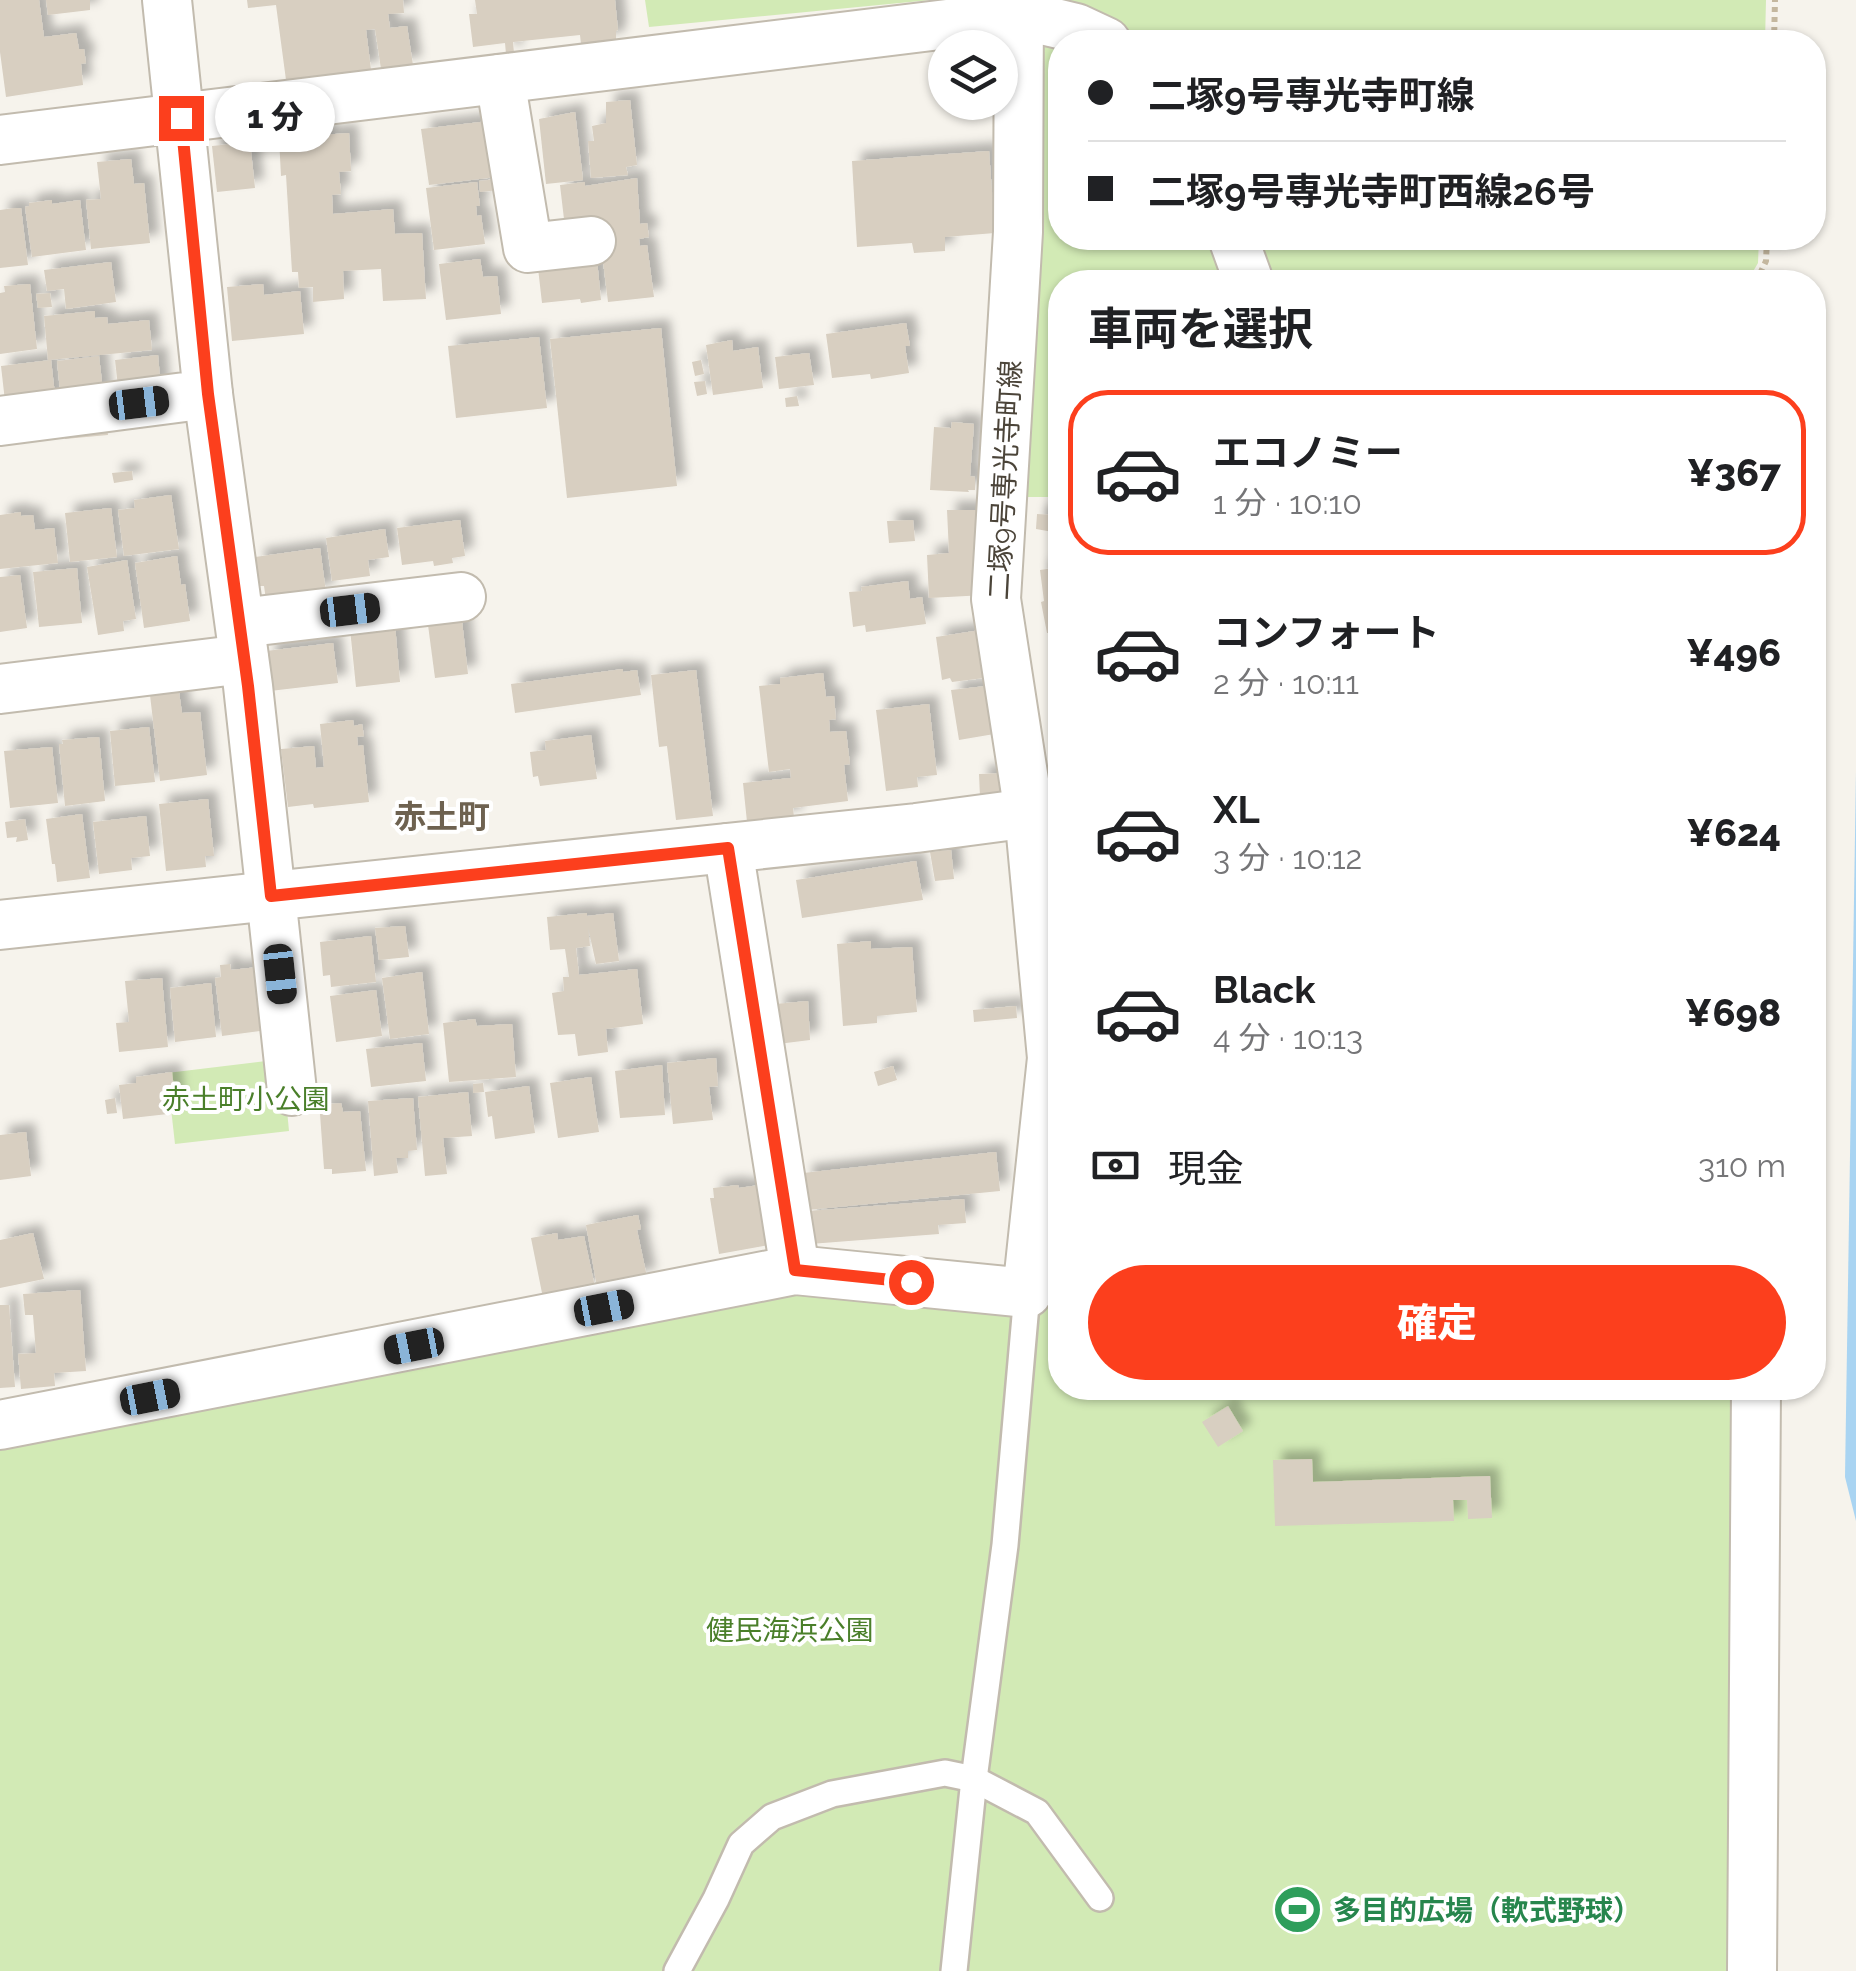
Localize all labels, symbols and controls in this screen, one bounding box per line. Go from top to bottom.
map controls [928,30,1018,120]
button: layers [928,30,1018,120]
text: 二塚9号専光寺町線 [1148,73,1474,118]
callout: 1 分 [216,83,336,153]
route end [159,96,204,141]
text: 1 分 [247,98,303,135]
text: 二塚9号専光寺町西線26号 [1148,169,1595,214]
text: 車両を選択 [1088,303,1313,356]
street label: 二塚9号専光寺町線 [982,359,1028,601]
car [107,384,171,422]
icon: car [1093,428,1183,518]
text: エコノミー [1213,430,1403,475]
text: ¥367 [1687,450,1781,495]
text: 1 分 · 10:10 [1213,484,1362,521]
car [318,591,382,629]
icon: car [1093,608,1183,698]
text: コンフォート [1213,610,1440,655]
text: ¥496 [1686,630,1781,675]
text: 2 分 · 10:11 [1213,664,1359,701]
text: XL [1213,787,1260,832]
icon: car [1093,788,1183,878]
district label: 赤土町 [394,798,490,835]
text: ¥624 [1686,810,1781,855]
text: 3 分 · 10:12 [1213,839,1362,876]
car [262,943,298,1005]
text: Black [1213,967,1315,1012]
icon: car [1093,968,1183,1058]
text: ¥698 [1685,990,1781,1035]
text: 4 分 · 10:13 [1213,1019,1363,1056]
park label: 赤土町小公園 [162,1083,330,1116]
icon: cash [1088,1138,1143,1193]
text: 現金 [1168,1146,1244,1191]
text: 310 m [1698,1147,1786,1184]
route start [889,1260,934,1305]
button: 確定 [1088,1265,1786,1380]
car [572,1288,636,1328]
car [382,1326,446,1366]
car [118,1377,182,1417]
park label: 健民海浜公園 [706,1614,874,1647]
sports icon: 多目的広場（軟式野球） [1272,1884,1324,1936]
place label: 多目的広場（軟式野球） [1333,1894,1641,1927]

